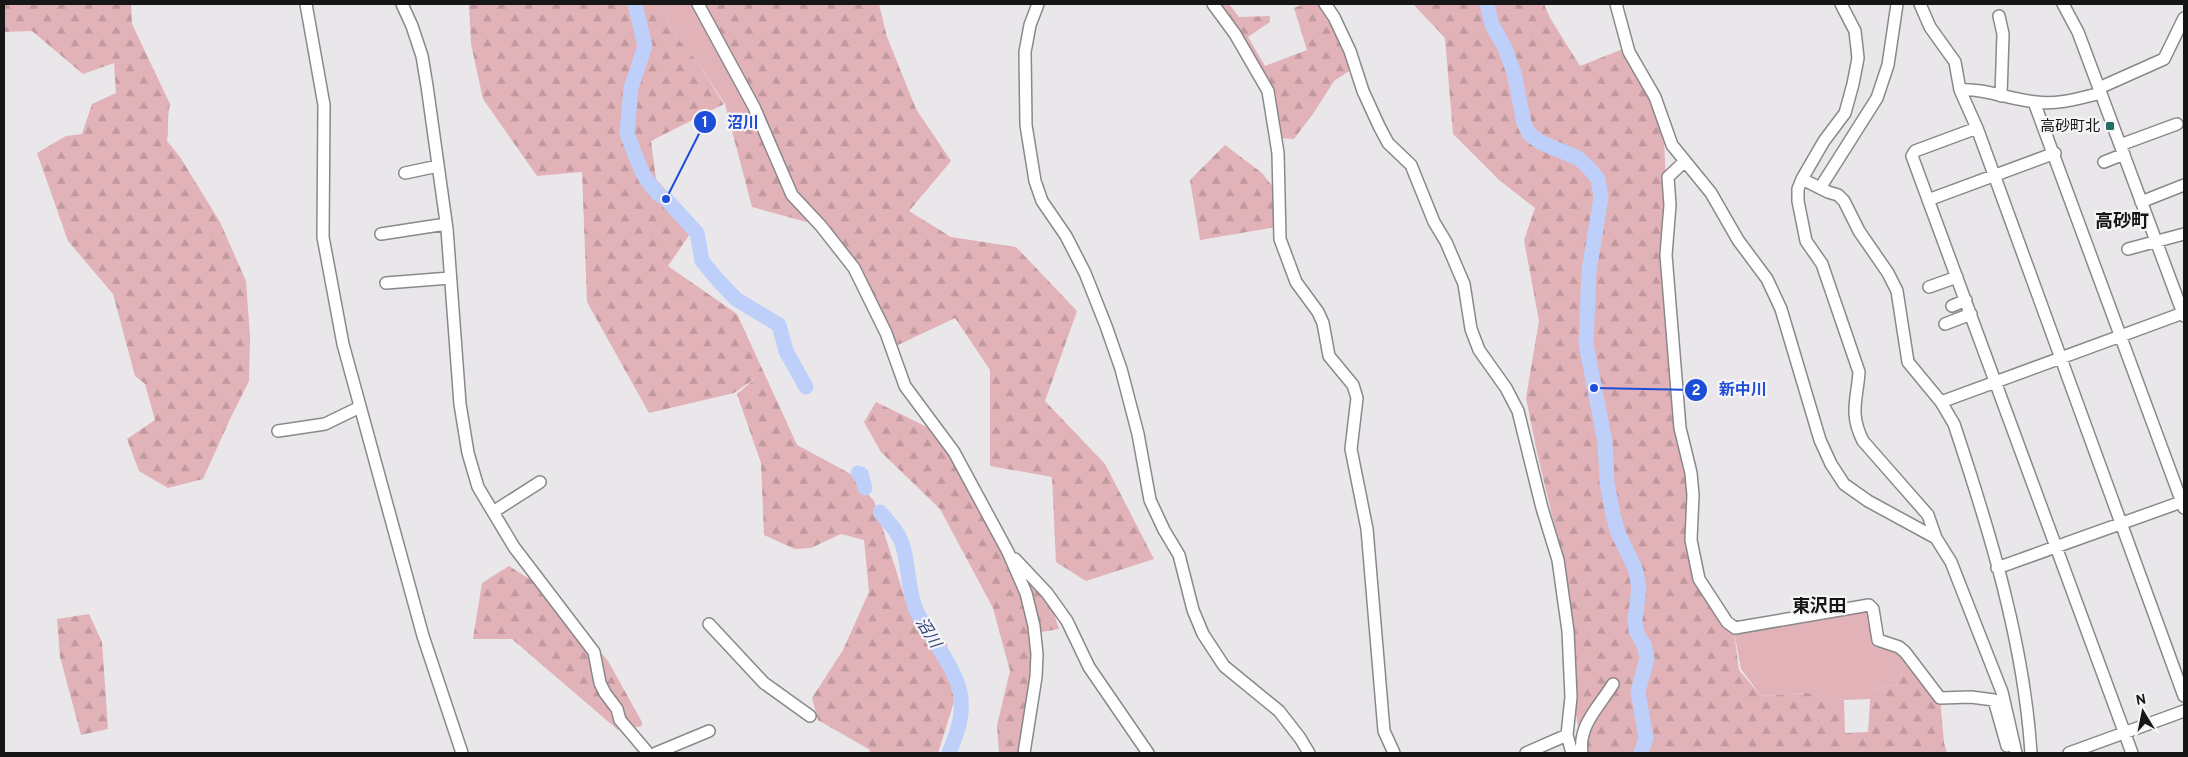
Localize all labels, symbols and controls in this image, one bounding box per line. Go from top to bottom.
callout: 沼川 [692,106,769,137]
text: 1 [702,114,708,133]
text: 沼川 [727,114,759,134]
place label: 高砂町北 [2040,117,2100,137]
marker: 高砂町北 [2104,120,2116,132]
district label: 高砂町 [2095,211,2149,234]
callout: 新中川 [1684,374,1777,405]
text: 新中川 [1719,381,1767,401]
text: 2 [1691,382,1701,401]
district label: 東沢田 [1792,596,1846,619]
water label: 沼川 [910,614,945,654]
north arrow [2118,687,2168,737]
text: N [2135,691,2147,710]

